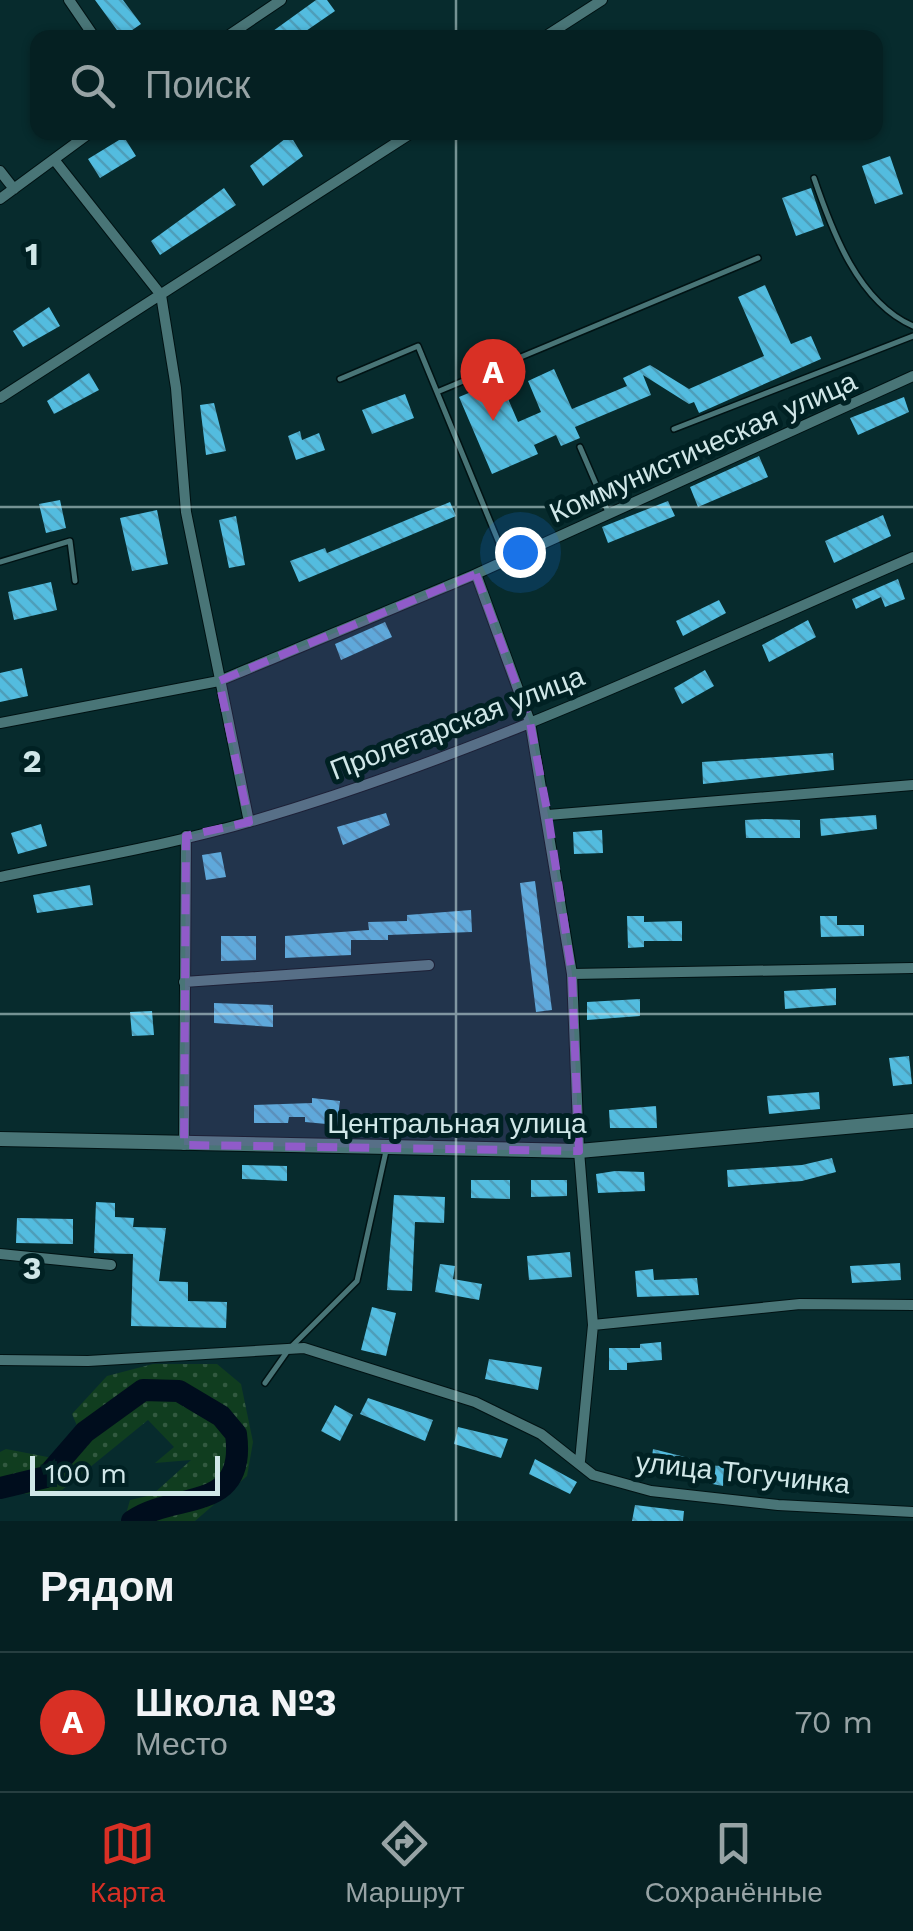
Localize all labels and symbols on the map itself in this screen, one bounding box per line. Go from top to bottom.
text: 1 [25,235,39,273]
pin: A [460,338,526,421]
street label: Коммунистическая улица [544,364,862,530]
your location [495,527,546,578]
street label: Пролетарская улица [325,659,589,787]
text: 2 [22,742,42,780]
street label: Центральная улица [327,1107,587,1140]
text: 3 [23,1249,41,1287]
street label: улица Тогучинка [634,1445,852,1501]
scale bar [30,1451,220,1496]

